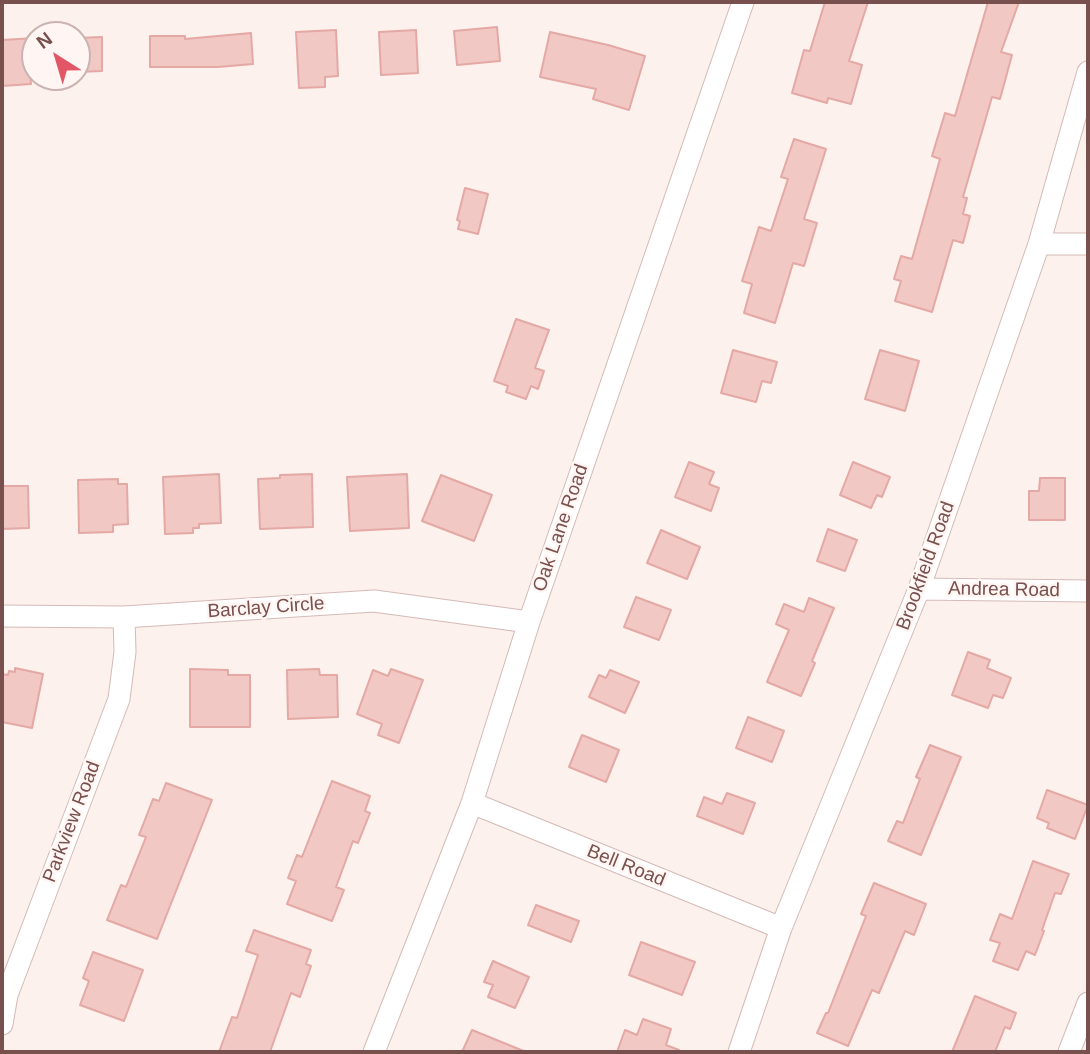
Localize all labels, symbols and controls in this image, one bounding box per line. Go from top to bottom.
north arrow [21,21,91,91]
text: N [32,28,56,53]
street label: Oak Lane Road [529,461,593,595]
street label: Brookfield Road [892,499,960,633]
street label: Andrea Road [948,578,1060,602]
street label: Barclay Circle [207,593,325,623]
street label: Parkview Road [38,758,106,886]
street label: Bell Road [584,840,668,892]

